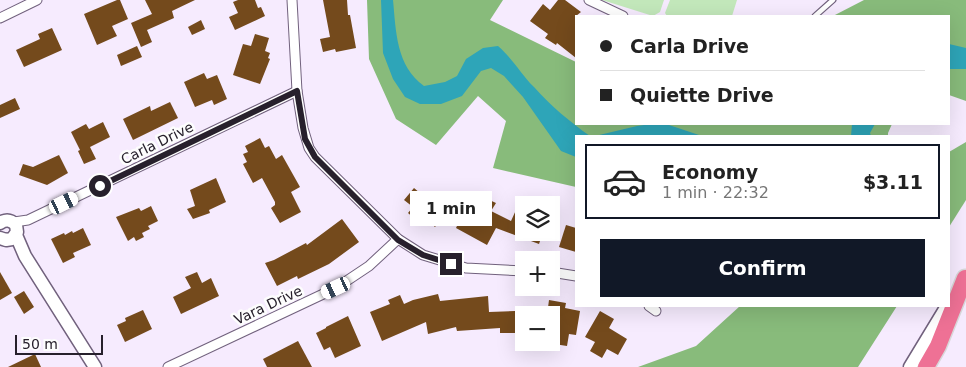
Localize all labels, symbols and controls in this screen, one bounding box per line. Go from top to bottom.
text: Carla Drive [630,35,749,57]
text: Quiette Drive [630,84,774,106]
street label: Carla Drive [118,119,196,167]
icon: car [602,159,647,204]
text: Economy [662,161,758,183]
text: $3.11 [863,171,923,193]
route start [89,175,111,197]
text: 1 min · 22:32 [662,183,769,202]
car [47,190,80,216]
callout: 1 min [410,192,492,226]
map controls [515,196,560,351]
button: layers [515,196,560,241]
text: 1 min [426,199,476,218]
button: Confirm [600,239,925,297]
button: + [515,251,560,296]
route end [440,253,462,275]
car [319,275,352,301]
street label: Vara Drive [231,282,305,328]
button: − [515,306,560,351]
scale bar [15,332,102,355]
text: 50 m [22,336,58,352]

